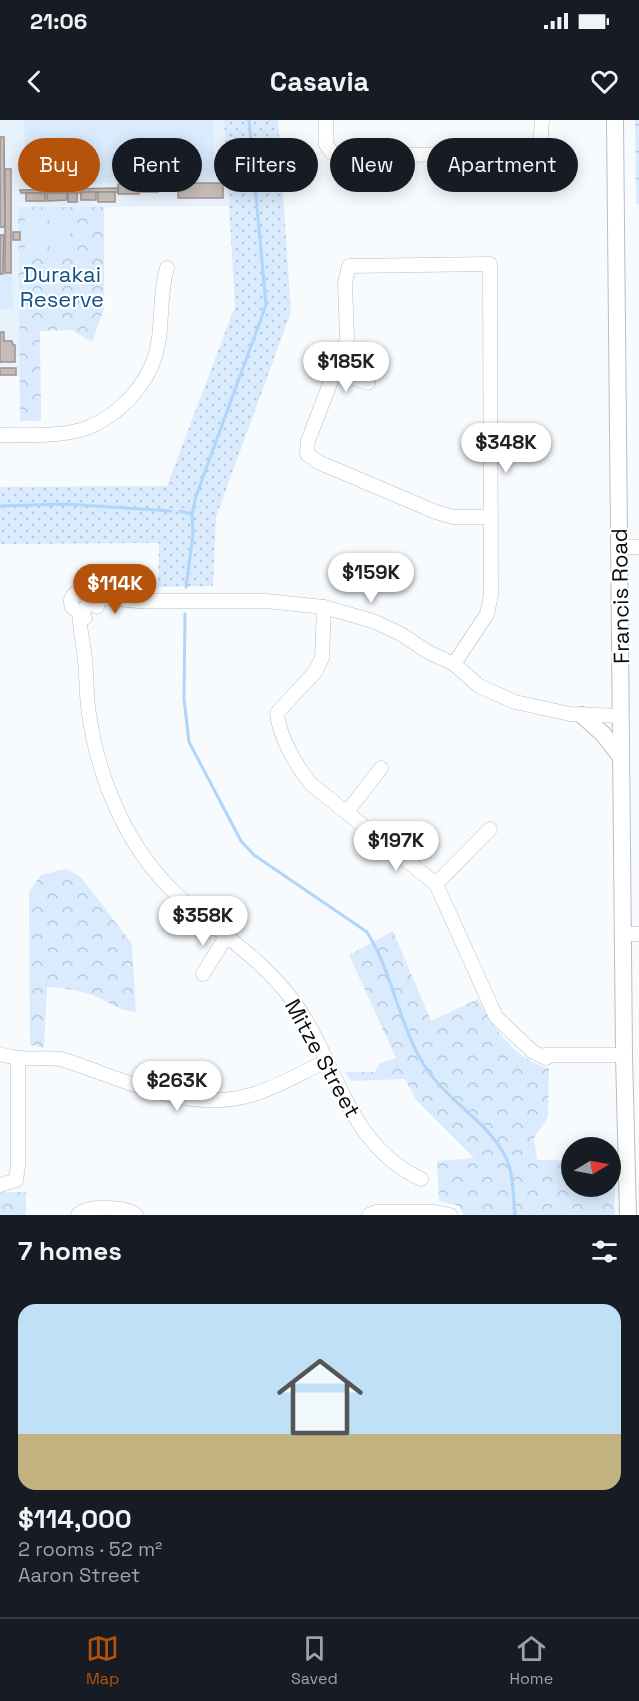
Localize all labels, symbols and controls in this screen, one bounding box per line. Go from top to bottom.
text: 21:06 [30,7,87,35]
text: Casavia [270,64,369,99]
icon: back [18,65,51,98]
icon: heart [588,65,621,98]
chip: Buy [18,138,100,192]
chip: Rent [112,138,202,192]
chip: Filters [214,138,318,192]
chip: New [330,138,415,192]
chip: Apartment [427,138,578,192]
park label: Durakai Reserve [20,260,104,313]
pin: $185K [304,342,388,393]
text: $185K [317,348,375,374]
pin: $348K [464,423,548,474]
text: $348K [475,429,537,455]
street label: Francis Road [605,528,635,664]
pin: $159K [329,553,413,604]
text: $159K [342,559,400,585]
pin: $114K [73,564,157,615]
text: $114K [87,570,143,596]
pin: $197K [354,821,438,872]
text: $197K [368,827,424,853]
pin: $358K [161,896,245,947]
text: $358K [173,902,233,928]
street label: Mitze Street [279,994,367,1122]
pin: $263K [135,1061,219,1112]
text: $263K [146,1067,208,1093]
north arrow [561,1137,621,1197]
map controls [561,1137,621,1197]
text: 7 homes [18,1234,122,1268]
icon: filters [588,1235,621,1268]
icon: home [266,1343,374,1451]
text: $114,000 [18,1502,132,1536]
text: 2 rooms · 52 m² [18,1536,162,1562]
text: Aaron Street [18,1562,140,1588]
tab: Map [86,1632,119,1689]
tab: Saved [291,1632,338,1689]
tab: Home [509,1632,553,1689]

